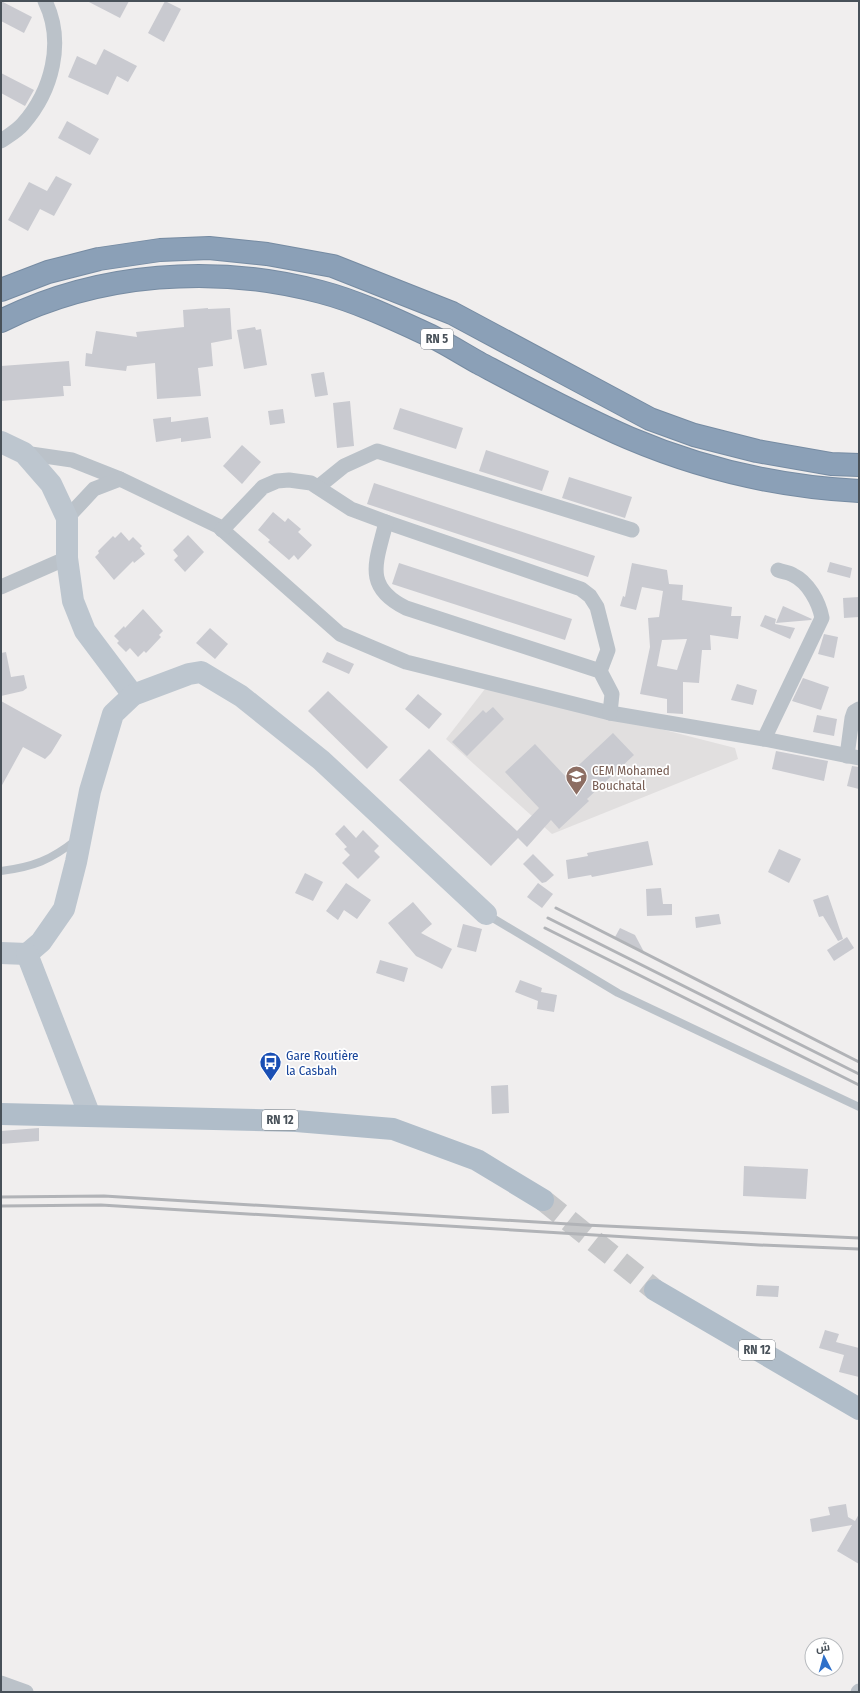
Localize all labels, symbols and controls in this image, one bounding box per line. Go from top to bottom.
road number: RN 5 [421,329,453,349]
place label: CEM Mohamed Bouchatal [592,763,670,793]
school or university icon: CEM Mohamed Bouchatal [564,764,590,797]
place label: Gare Routière la Casbah [286,1048,359,1078]
bus stop icon: Gare Routière la Casbah [257,1049,283,1082]
road number: RN 12 [262,1110,298,1130]
road number: RN 12 [739,1340,775,1360]
north arrow [804,1637,844,1677]
text: ش [815,1640,831,1655]

